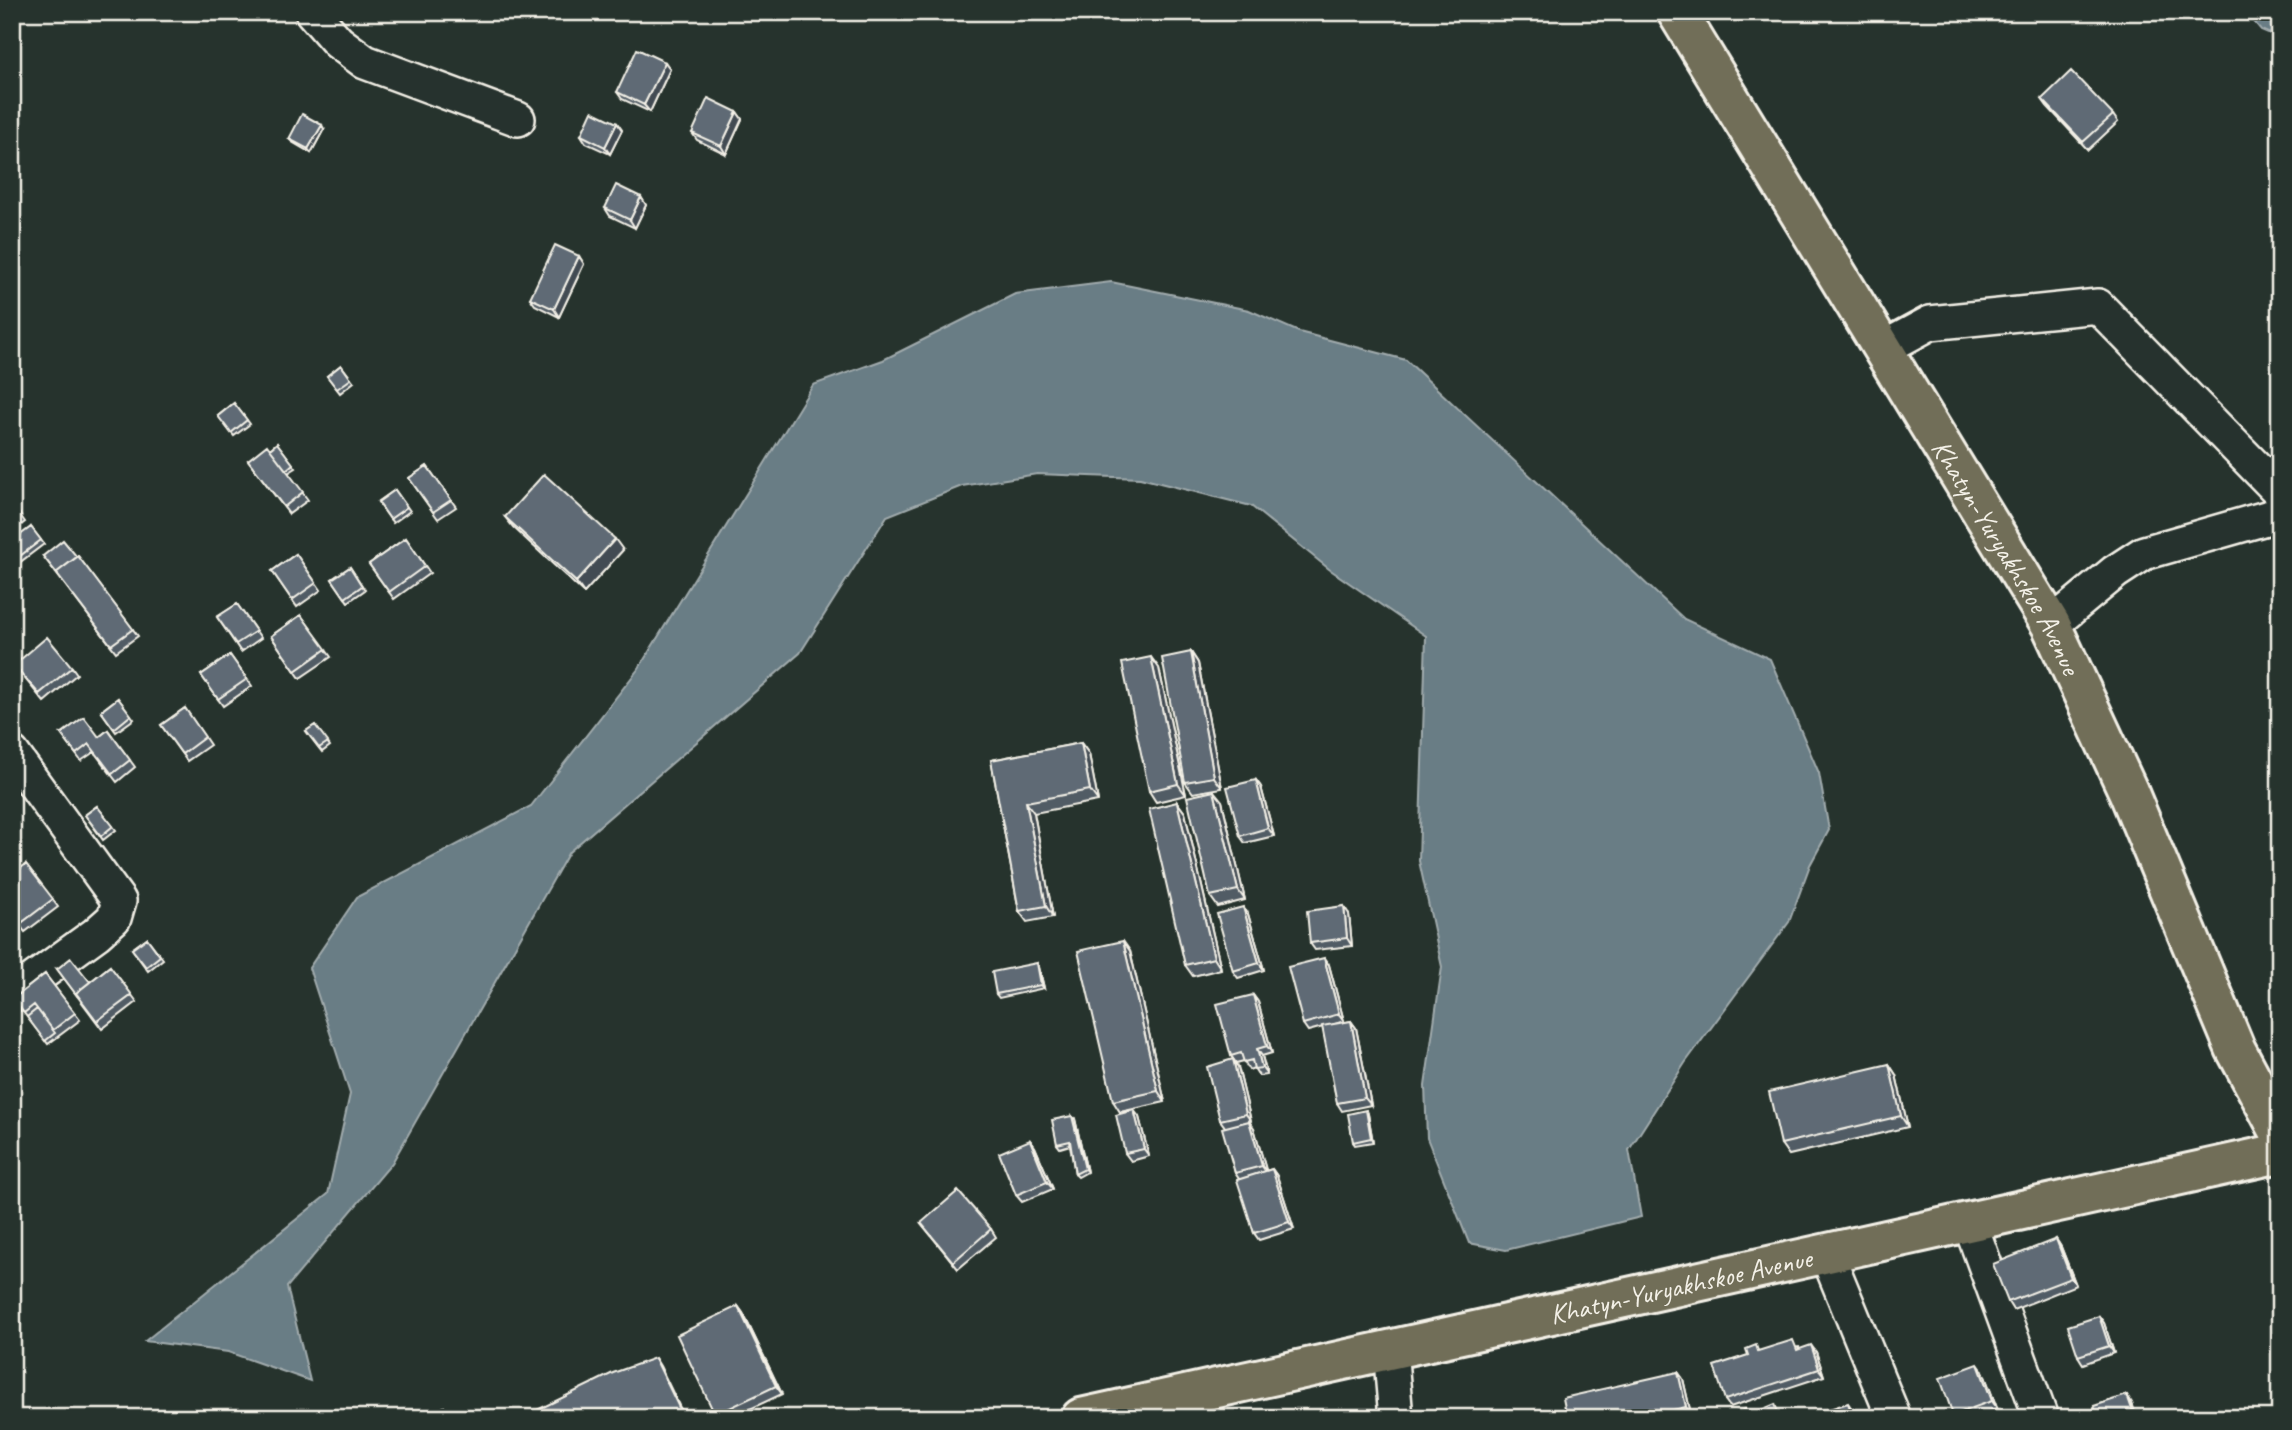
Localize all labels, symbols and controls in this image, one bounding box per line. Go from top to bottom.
street label: Khatyn-Yuryakhskoe Avenue [1924,433,2089,682]
street label: Khatyn-Yuryakhskoe Avenue [1547,1240,1817,1332]

